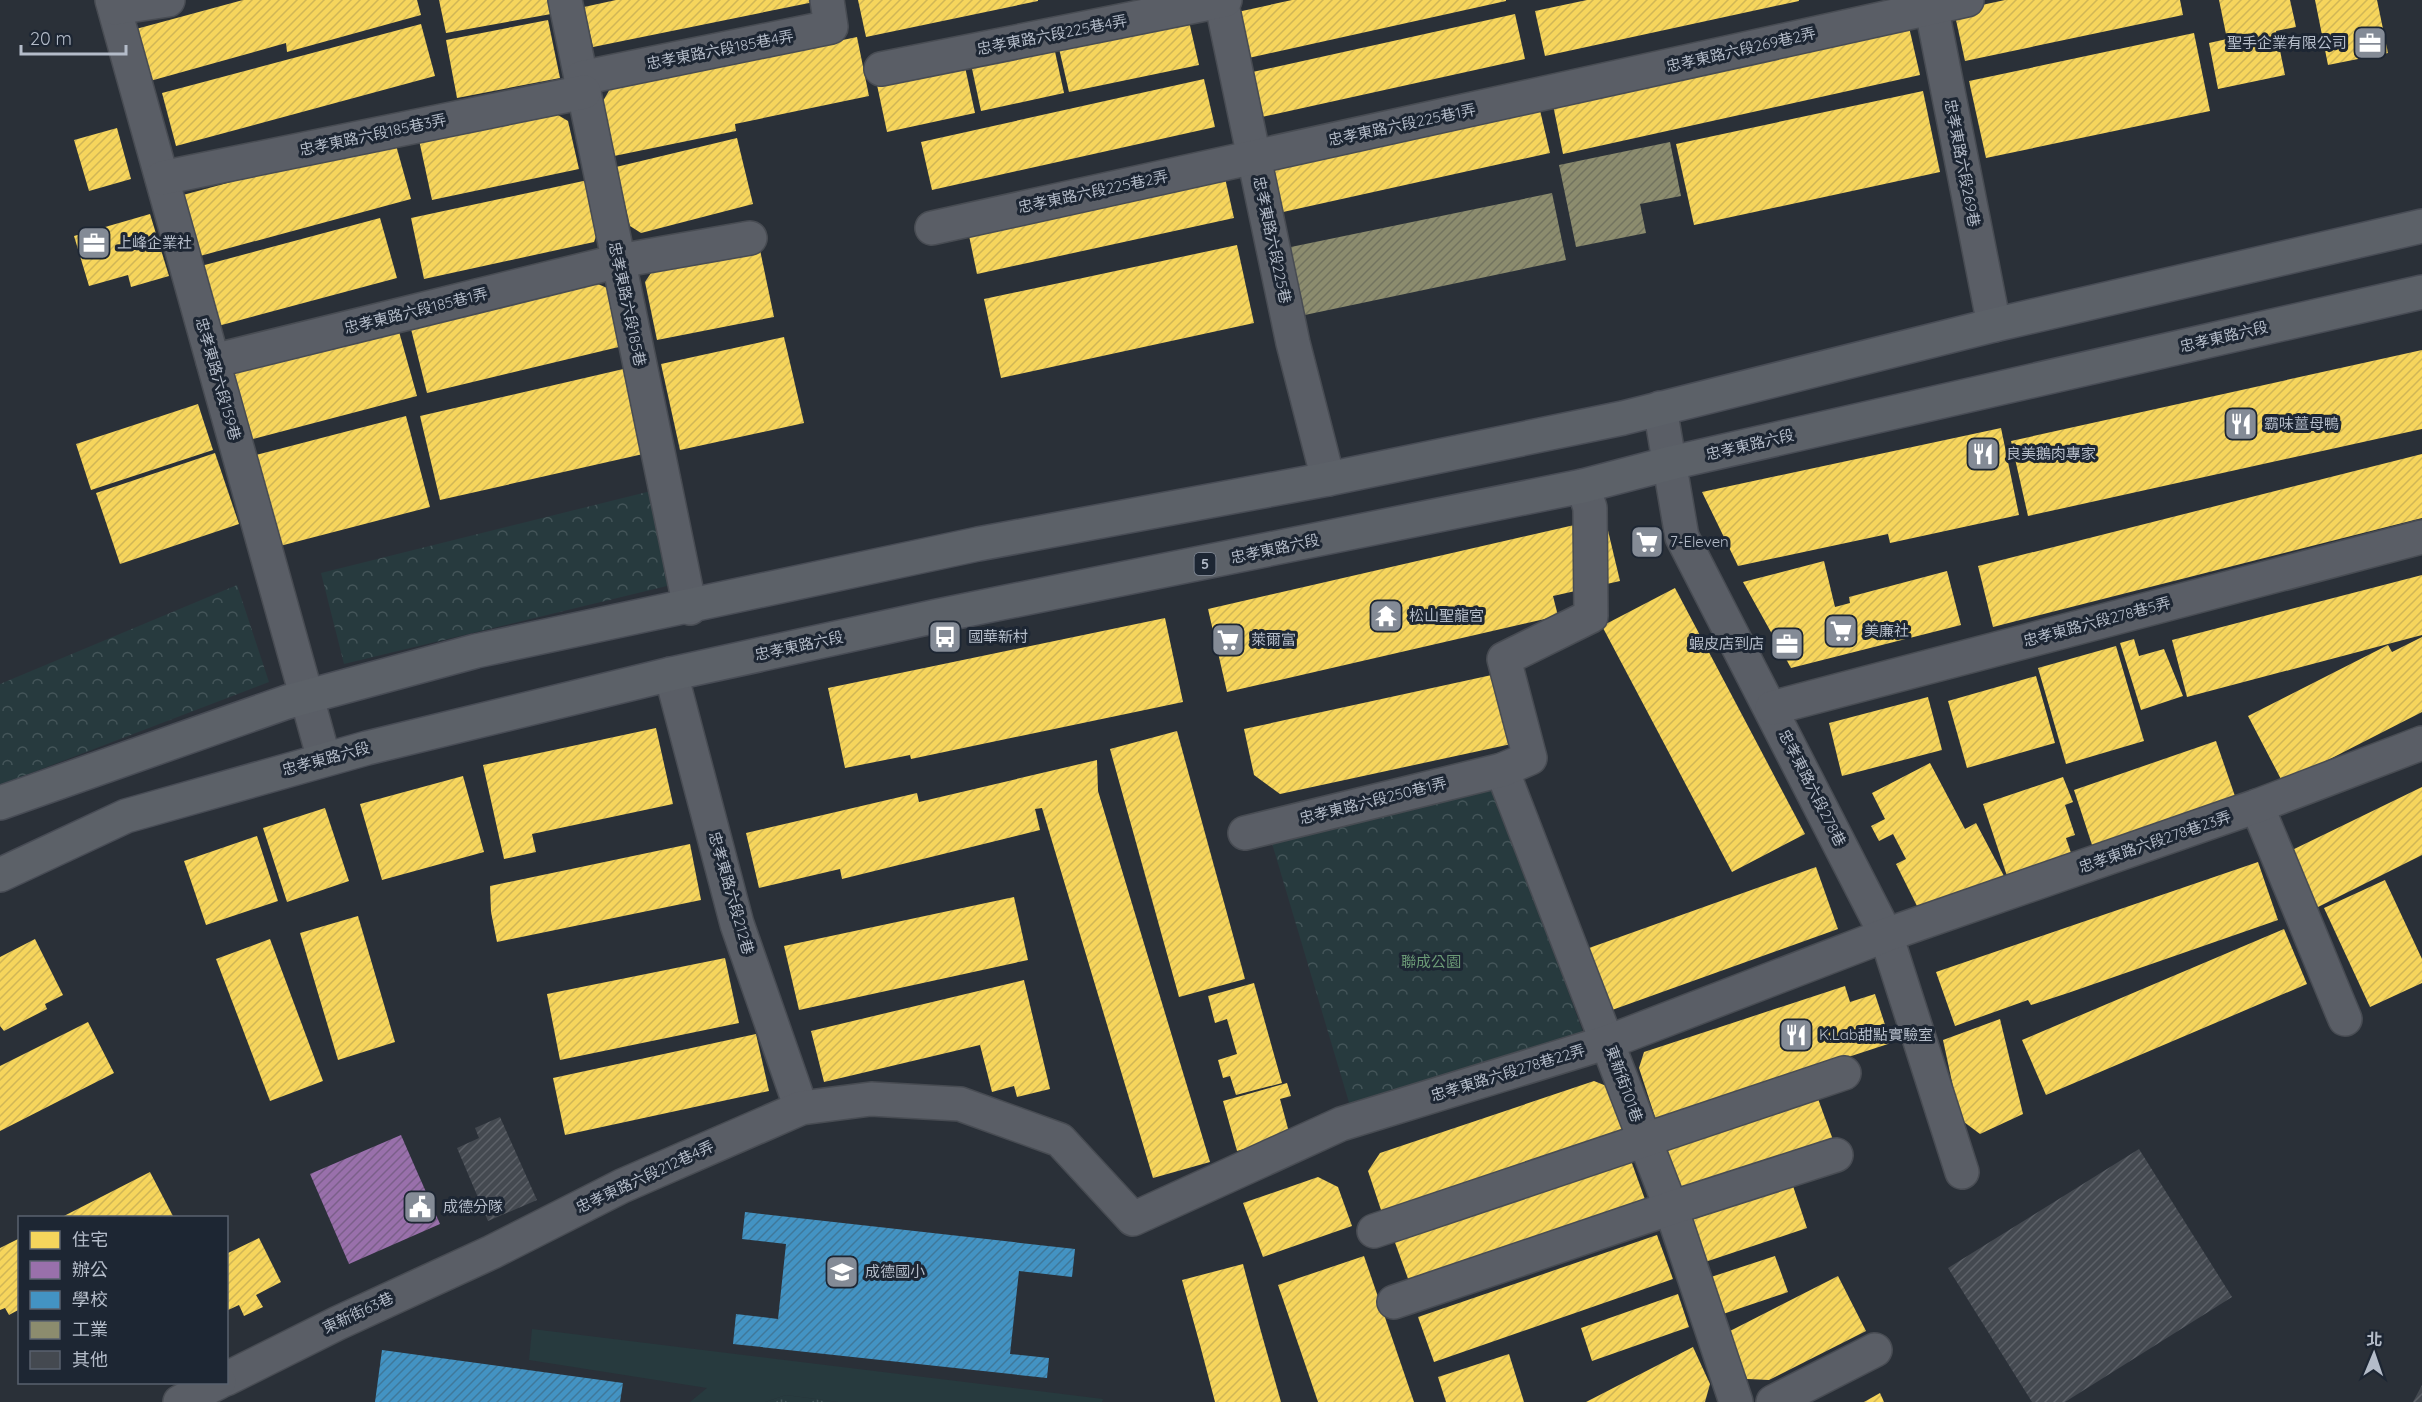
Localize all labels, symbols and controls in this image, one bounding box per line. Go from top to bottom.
street label: 忠孝東路六段225巷4弄 [975,11,1129,58]
scale bar [21,18,126,56]
street label: 忠孝東路六段269巷2弄 [1664,23,1818,76]
office icon: 聖手企業有限公司 [2352,25,2388,61]
street label: 忠孝東路六段185巷4弄 [645,26,795,73]
text: 20 m [30,27,72,50]
place label: 聖手企業有限公司 [2227,33,2347,52]
street label: 忠孝東路六段269巷 [1941,97,1984,228]
street label: 忠孝東路六段225巷1弄 [1326,100,1477,149]
street label: 忠孝東路六段185巷3弄 [298,110,448,159]
street label: 忠孝東路六段225巷2弄 [1016,166,1170,217]
street label: 忠孝東路六段225巷 [1250,174,1295,305]
office icon: 上峰企業社 [76,225,112,261]
place label: 上峰企業社 [117,233,192,252]
street label: 忠孝東路六段185巷 [605,240,650,368]
street label: 忠孝東路六段185巷1弄 [342,283,490,338]
street label: 忠孝東路六段159巷 [192,315,245,443]
street label: 忠孝東路六段 [2178,317,2270,356]
restaurant icon: 霸味薑母鴨 [2223,406,2259,442]
place label: 霸味薑母鴨 [2264,414,2339,433]
street label: 忠孝東路六段 [1704,425,1796,464]
restaurant icon: 良美鵝肉專家 [1965,436,2001,472]
place label: 良美鵝肉專家 [2006,444,2096,463]
supermarket icon: 7-Eleven [1629,524,1665,560]
street label: 忠孝東路六段 [1229,530,1321,567]
place label: 7-Eleven [1670,532,1729,551]
road number: 5 [1194,553,1216,575]
street label: 忠孝東路六段278巷5弄 [2021,593,2173,650]
temple icon: 松山聖龍宮 [1368,598,1404,634]
place label: 松山聖龍宮 [1409,606,1484,625]
supermarket icon: 美廉社 [1823,613,1859,649]
bus stop icon: 國華新村 [927,619,963,655]
place label: 美廉社 [1864,621,1909,640]
supermarket icon: 萊爾富 [1210,622,1246,658]
office icon: 蝦皮店到店 [1769,626,1805,662]
street label: 忠孝東路六段 [753,627,845,664]
place label: 國華新村 [968,627,1028,646]
place label: 萊爾富 [1251,630,1296,649]
place label: 蝦皮店到店 [1689,634,1764,653]
street label: 忠孝東路六段278巷 [1775,726,1850,849]
street label: 忠孝東路六段 [280,738,372,779]
street label: 忠孝東路六段250巷1弄 [1297,773,1448,828]
street label: 忠孝東路六段278巷23弄 [2076,806,2234,877]
street label: 忠孝東路六段212巷 [705,829,758,957]
park label: 聯成公園 [1401,952,1461,971]
restaurant icon: K.Lab甜點實驗室 [1778,1017,1814,1053]
place label: K.Lab甜點實驗室 [1819,1025,1933,1044]
street label: 忠孝東路六段278巷22弄 [1428,1040,1587,1105]
street label: 東新街101巷 [1602,1043,1647,1125]
street label: 忠孝東路六段212巷4弄 [573,1136,717,1217]
public building icon: 成德分隊 [402,1189,438,1225]
place label: 成德分隊 [443,1197,503,1216]
legend [18,1216,228,1384]
text: 住宅 [72,1228,108,1251]
school or university icon: 成德國小 [824,1254,860,1290]
text: 辦公 [72,1258,108,1281]
place label: 成德國小 [865,1262,925,1281]
text: 學校 [72,1288,108,1311]
street label: 東新街63巷 [319,1288,396,1337]
text: 工業 [72,1318,108,1341]
north arrow [2344,1324,2404,1384]
text: 北 [2366,1329,2383,1349]
text: 其他 [72,1348,108,1371]

